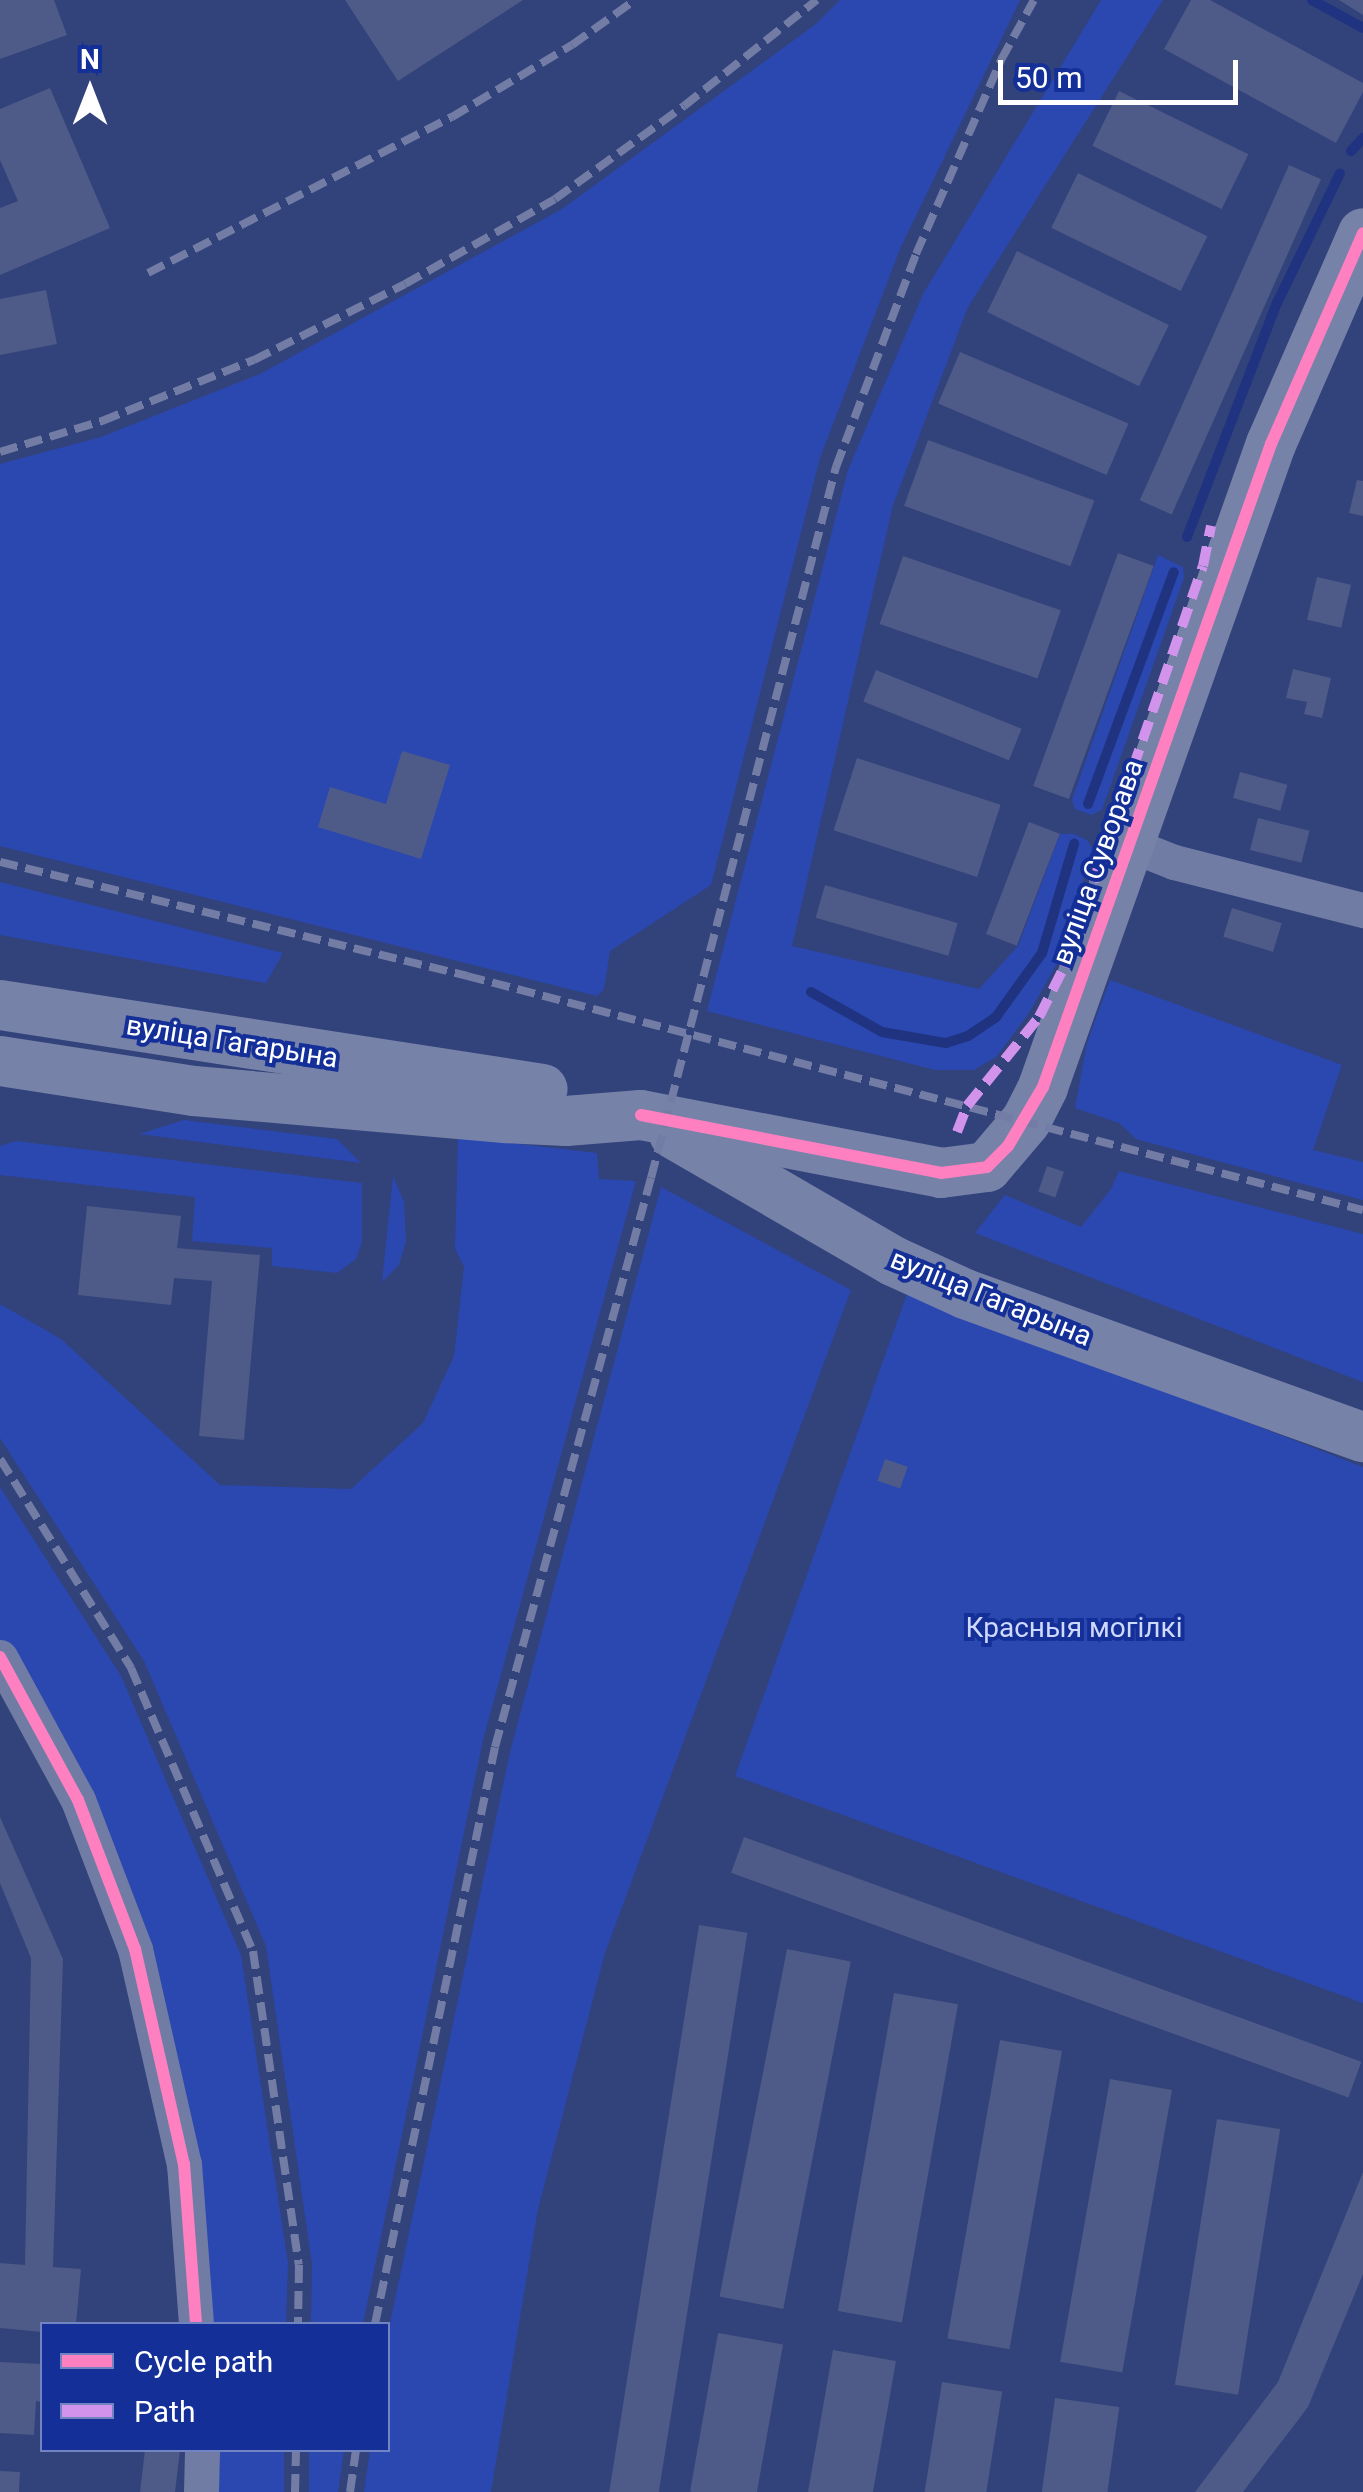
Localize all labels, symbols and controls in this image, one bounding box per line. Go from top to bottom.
north arrow [40,40,140,140]
scale bar [1003,40,1243,102]
text: N [80,43,100,76]
text: 50 m [1015,60,1082,95]
street label: вуліца Суворава [1045,755,1151,969]
street label: вуліца Гагарына [124,1009,340,1075]
street label: вуліца Гагарына [885,1242,1097,1354]
park label: Красныя могілкі [966,1611,1182,1645]
legend [40,2322,390,2452]
text: Cycle path [134,2344,273,2379]
text: Path [134,2394,195,2429]

